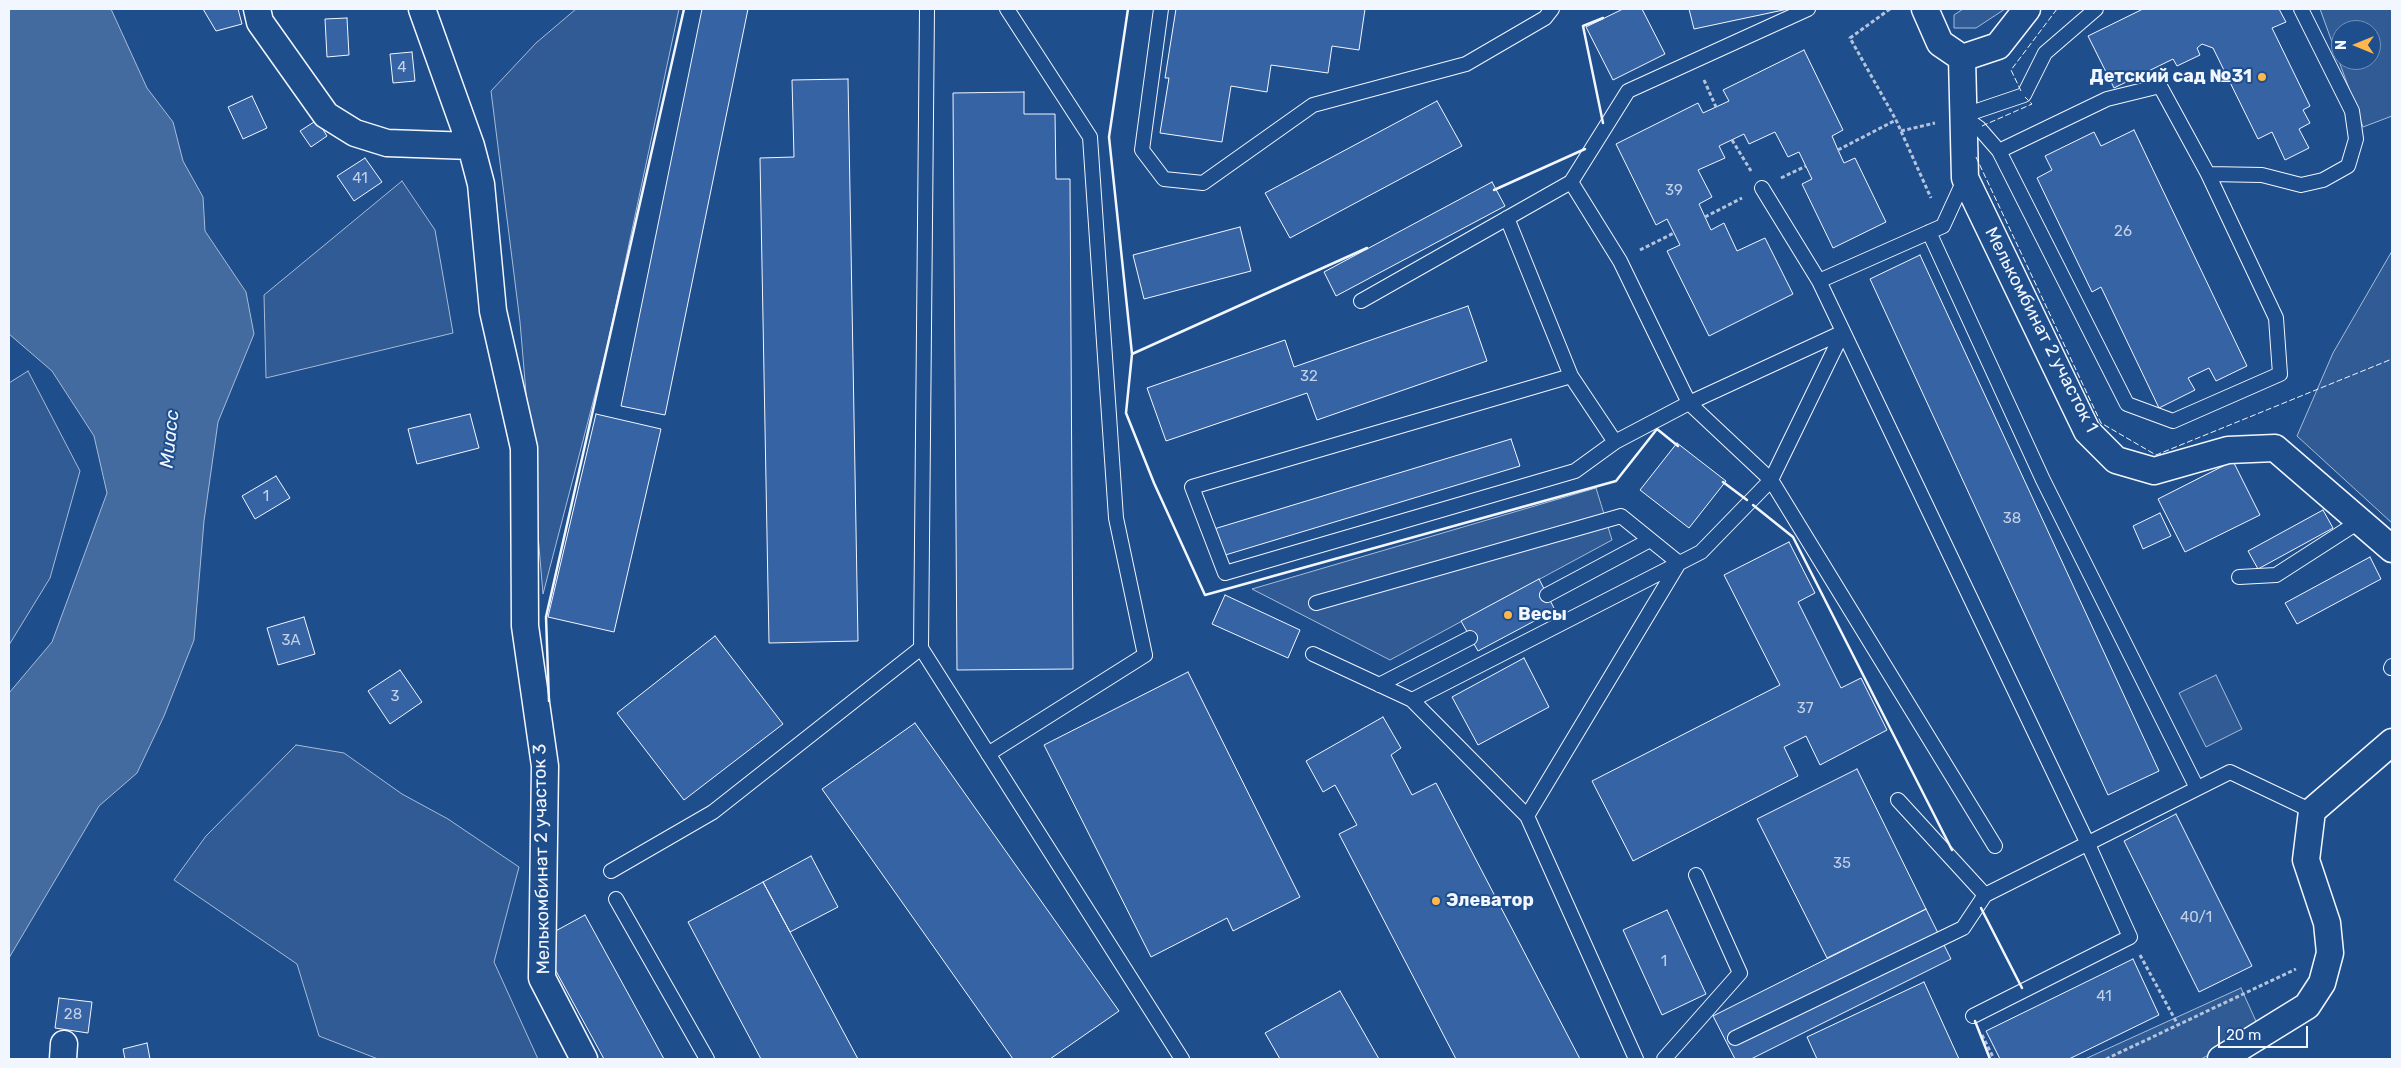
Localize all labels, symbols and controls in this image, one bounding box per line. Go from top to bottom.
north arrow [2331,20,2381,70]
text: N [2333,40,2350,50]
house number: 4 [397,59,407,77]
place label: Детский сад №31 [2090,66,2252,88]
marker: Детский сад №31 [2256,71,2268,83]
house number: 41 [352,170,368,188]
house number: 39 [1665,182,1683,200]
house number: 26 [2114,223,2132,241]
street label: Мелькомбинат 2 участок 1 [1980,224,2102,436]
house number: 32 [1300,368,1318,386]
water label: Миасс [156,409,184,469]
house number: 1 [263,488,269,506]
house number: 38 [2003,510,2021,528]
place label: Весы [1518,604,1567,626]
marker: Весы [1502,609,1514,621]
house number: 3А [281,632,301,650]
house number: 3 [390,688,400,706]
house number: 37 [1797,700,1813,718]
street label: Мелькомбинат 2 участок 3 [529,744,555,974]
house number: 35 [1833,855,1851,873]
place label: Элеватор [1446,890,1534,912]
marker: Элеватор [1430,895,1442,907]
house number: 40/1 [2180,909,2212,927]
house number: 1 [1661,953,1667,971]
house number: 41 [2096,988,2112,1006]
house number: 28 [64,1006,82,1024]
scale bar [2221,1016,2311,1048]
text: 20 m [2226,1026,2261,1044]

